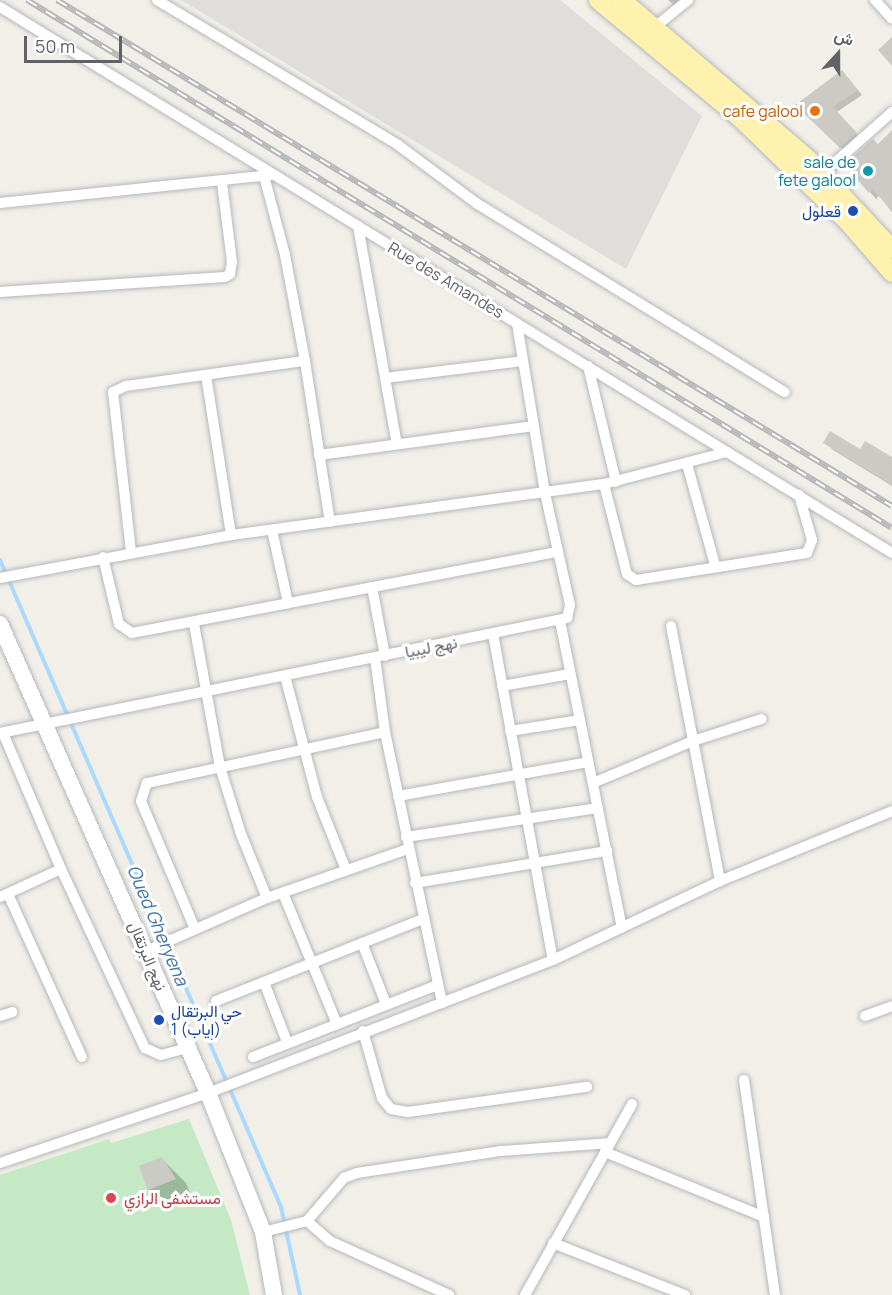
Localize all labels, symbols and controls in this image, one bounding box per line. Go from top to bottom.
text: ش [832,23,857,51]
scale bar [27,24,124,62]
north arrow [808,24,868,84]
text: 50 m [35,34,75,58]
place label: cafe galool [723,101,803,121]
marker: cafe galool [808,104,822,118]
place label: sale de fete galool [778,152,856,190]
marker: sale de fete galool [861,164,875,178]
place label: قعلول [802,201,841,221]
marker: قعلول [846,204,860,218]
street label: Rue des Amandes [385,238,507,322]
street label: نهج ليبيا [403,633,459,661]
water label: Oued Gheryena [123,861,193,989]
street label: نهج البرتقال [125,918,171,994]
place label: حي البرتقال 1 (إياب) [171,1001,242,1039]
marker: حي البرتقال 1 (إياب) [152,1013,166,1027]
place label: مستشفى الرازي [124,1188,221,1208]
marker: مستشفى الرازي [102,1189,120,1207]

